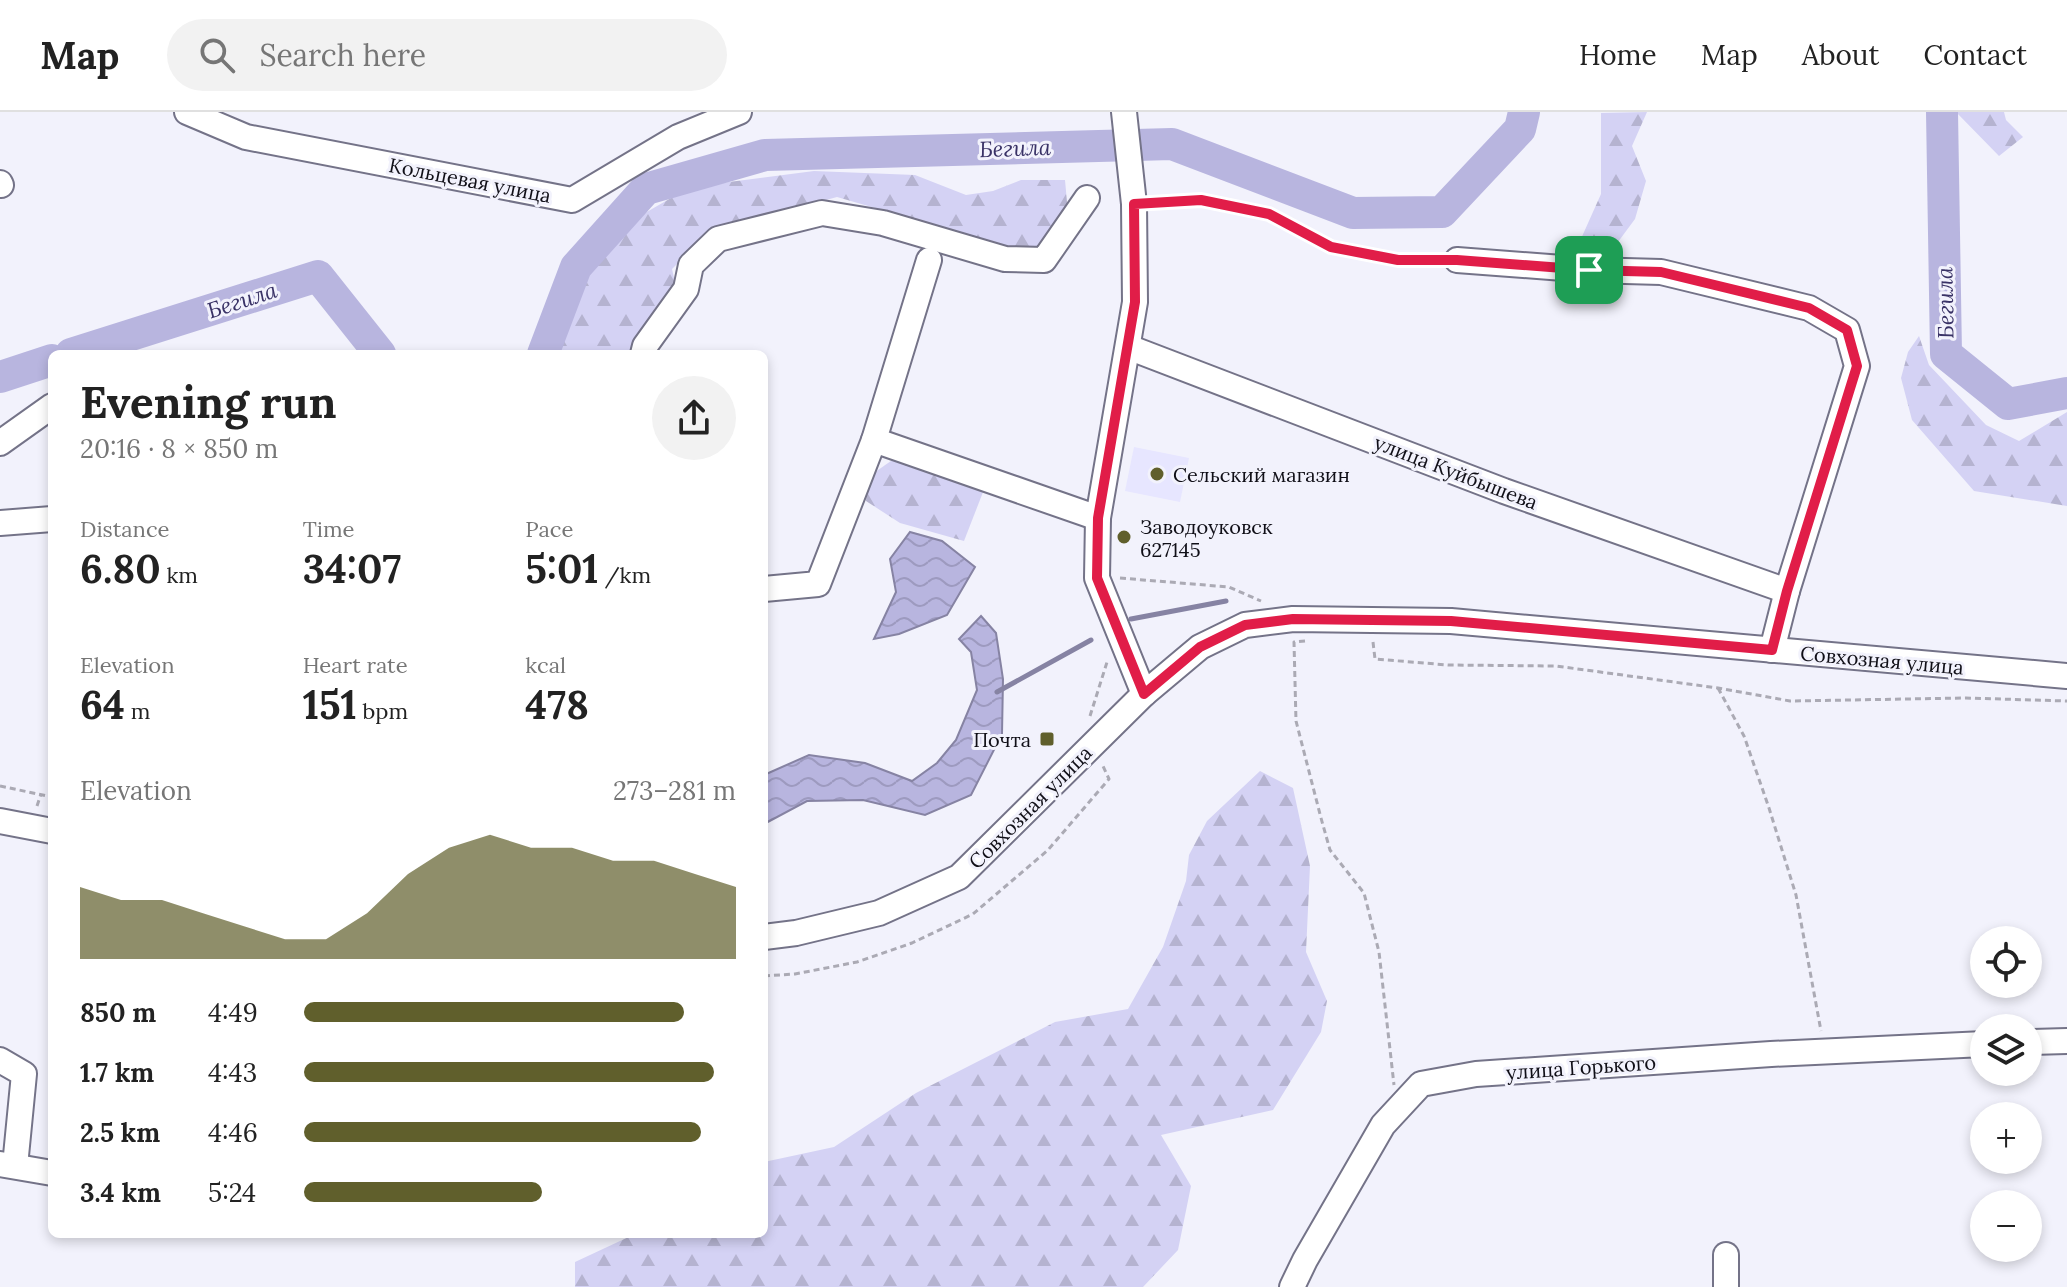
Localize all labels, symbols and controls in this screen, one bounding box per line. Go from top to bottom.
search box [167,19,727,91]
text: Map [40,31,119,79]
icon: search [195,33,239,77]
text: Search here [259,36,426,74]
text: Home [1579,37,1657,73]
text: Map [1701,37,1758,73]
text: About [1802,37,1879,73]
text: Contact [1923,37,2027,73]
water label: Бегила [979,133,1052,163]
street label: Кольцевая улица [387,152,553,208]
pin [1555,236,1623,304]
icon: arrive [1567,248,1611,292]
water label: Бегила [1930,266,1960,339]
water label: Бегила [204,275,281,324]
text: Evening run [80,374,337,430]
button: share [652,376,736,460]
street label: улица Куйбышева [1371,429,1541,515]
text: 20:16 · 8 × 850 m [80,432,278,465]
place label: Сельский магазин [1173,462,1350,487]
marker: Сельский магазин [1148,465,1166,483]
place label: Заводоуковск 627145 [1140,514,1273,562]
text: Distance [80,515,170,543]
text: Time [303,515,355,543]
text: Pace [525,515,573,543]
marker: Заводоуковск 627145 [1115,528,1133,546]
text: 6.80 [80,543,161,594]
text: 34:07 [303,543,401,594]
text: 5:01 [525,543,599,594]
text: km [161,561,198,589]
text: /km [599,561,651,589]
street label: Совхозная улица [1799,640,1965,680]
text: Elevation [80,651,175,679]
text: Heart rate [303,651,408,679]
text: kcal [525,651,566,679]
text: 64 [80,679,125,730]
text: 151 [303,679,357,730]
text: 478 [525,679,589,730]
text: m [125,697,150,725]
text: bpm [357,697,408,725]
place label: Почта [973,727,1031,752]
marker: Почта [1038,730,1056,748]
street label: Совхозная улица [963,740,1097,874]
text: Elevation [80,774,192,807]
text: 273–281 m [613,774,736,807]
map controls [1970,926,2042,1262]
button: locate [1970,926,2042,998]
text: 850 m [80,996,156,1029]
text: 4:49 [208,996,258,1029]
button: layers [1970,1014,2042,1086]
street label: улица Горького [1505,1049,1657,1085]
text: 1.7 km [80,1056,154,1089]
text: 4:43 [208,1056,257,1089]
button: + [1970,1102,2042,1174]
text: 2.5 km [80,1116,160,1149]
text: 4:46 [208,1116,258,1149]
text: 3.4 km [80,1176,161,1209]
text: 5:24 [208,1176,256,1209]
button: − [1970,1190,2042,1262]

